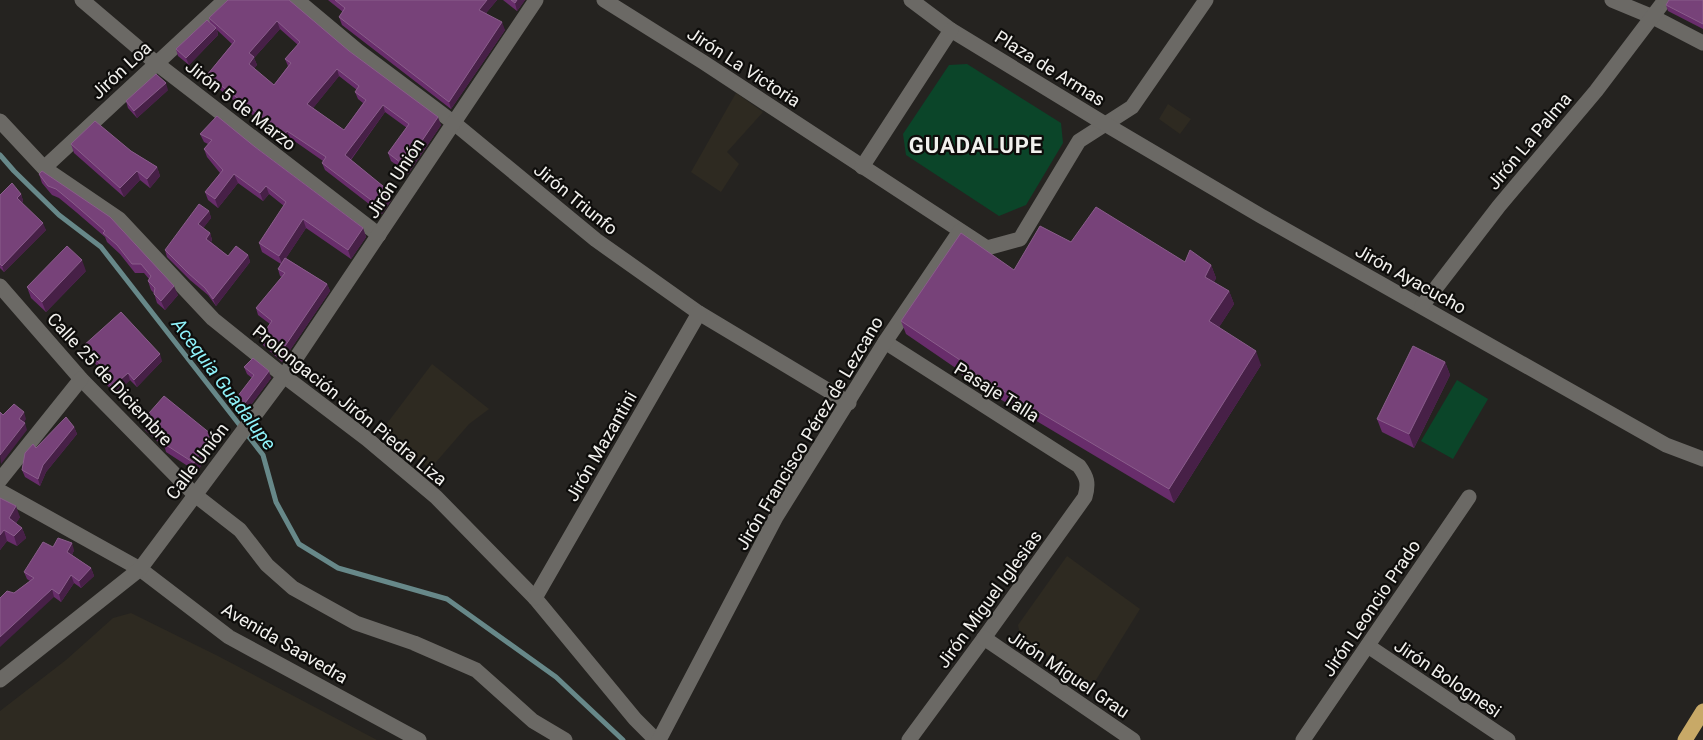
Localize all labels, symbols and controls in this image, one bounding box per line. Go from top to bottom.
street label: Jirón La Victoria [684,23,804,111]
street label: Plaza de Armas [991,26,1109,110]
street label: Jirón Loa [87,37,155,103]
street label: Jirón 5 de Marzo [182,55,300,155]
street label: Jirón La Palma [1482,88,1576,194]
district label: GUADALUPE [909,133,1043,158]
street label: Jirón Unión [361,134,429,222]
street label: Jirón Triunfo [530,159,622,239]
street label: Jirón Ayacucho [1352,240,1470,318]
street label: Calle 25 de Diciembre [43,308,177,450]
street label: Jirón Francisco Pérez de Lezcano [731,312,887,554]
water label: Acequia Guadalupe [166,313,281,455]
street label: Prolongación Jirón Piedra Liza [249,320,451,490]
street label: Pasaje Talla [951,358,1043,426]
street label: Jirón Mazantini [561,387,641,505]
street label: Calle Unión [161,419,233,503]
street label: Jirón Miguel Iglesias [932,526,1046,672]
street label: Jirón Leoncio Prado [1318,536,1424,680]
street label: Avenida Saavedra [218,598,352,688]
street label: Jirón Miguel Grau [1005,626,1133,722]
street label: Jirón Bolognesi [1391,635,1505,721]

